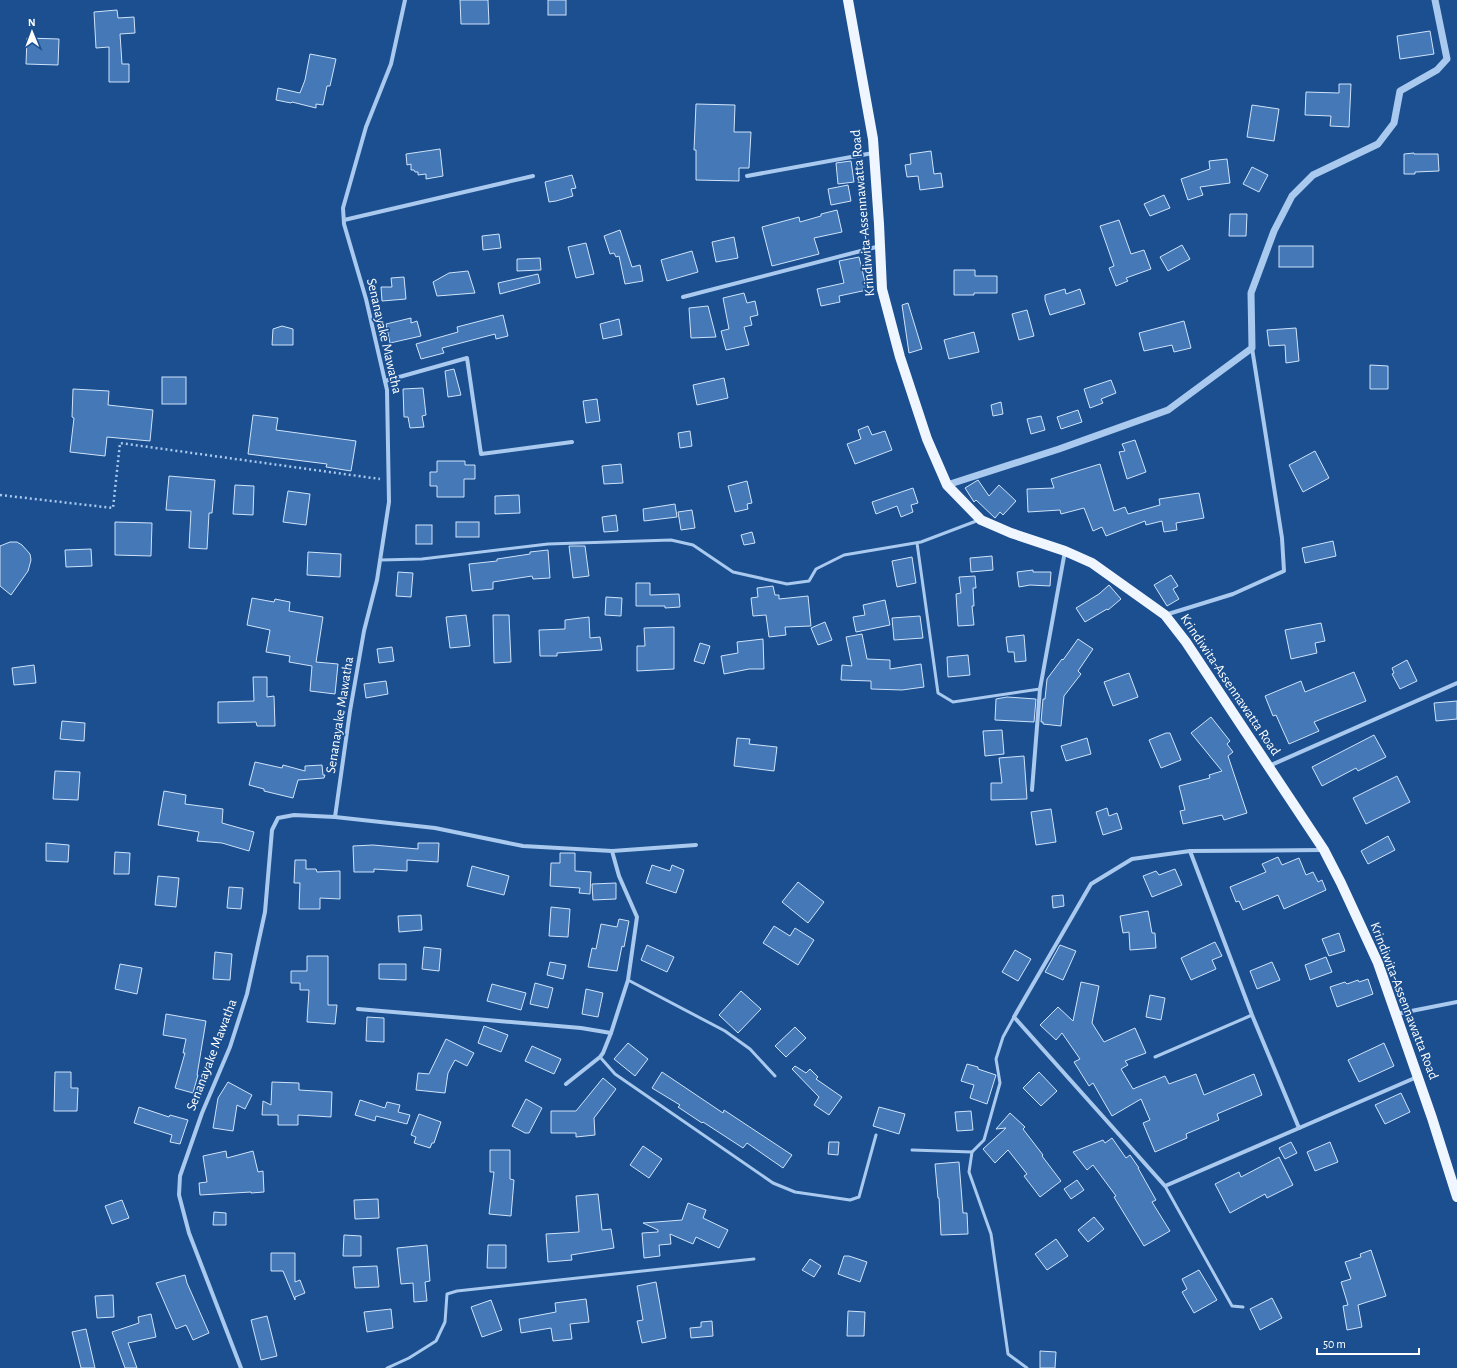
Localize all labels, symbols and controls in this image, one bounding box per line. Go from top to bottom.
north arrow [12,12,52,52]
text: N [28,17,36,28]
street label: Krindiwita-Assennawatta Road [849,129,877,297]
street label: Senanayake Mawatha [364,277,404,396]
street label: Krindiwita-Assennawatta Road [1177,612,1283,758]
street label: Senanayake Mawatha [324,655,356,774]
street label: Krindiwita-Assennawatta Road [1367,920,1441,1082]
street label: Senanayake Mawatha [184,997,240,1113]
scale bar [1317,1330,1419,1356]
text: 50 m [1323,1338,1346,1350]

